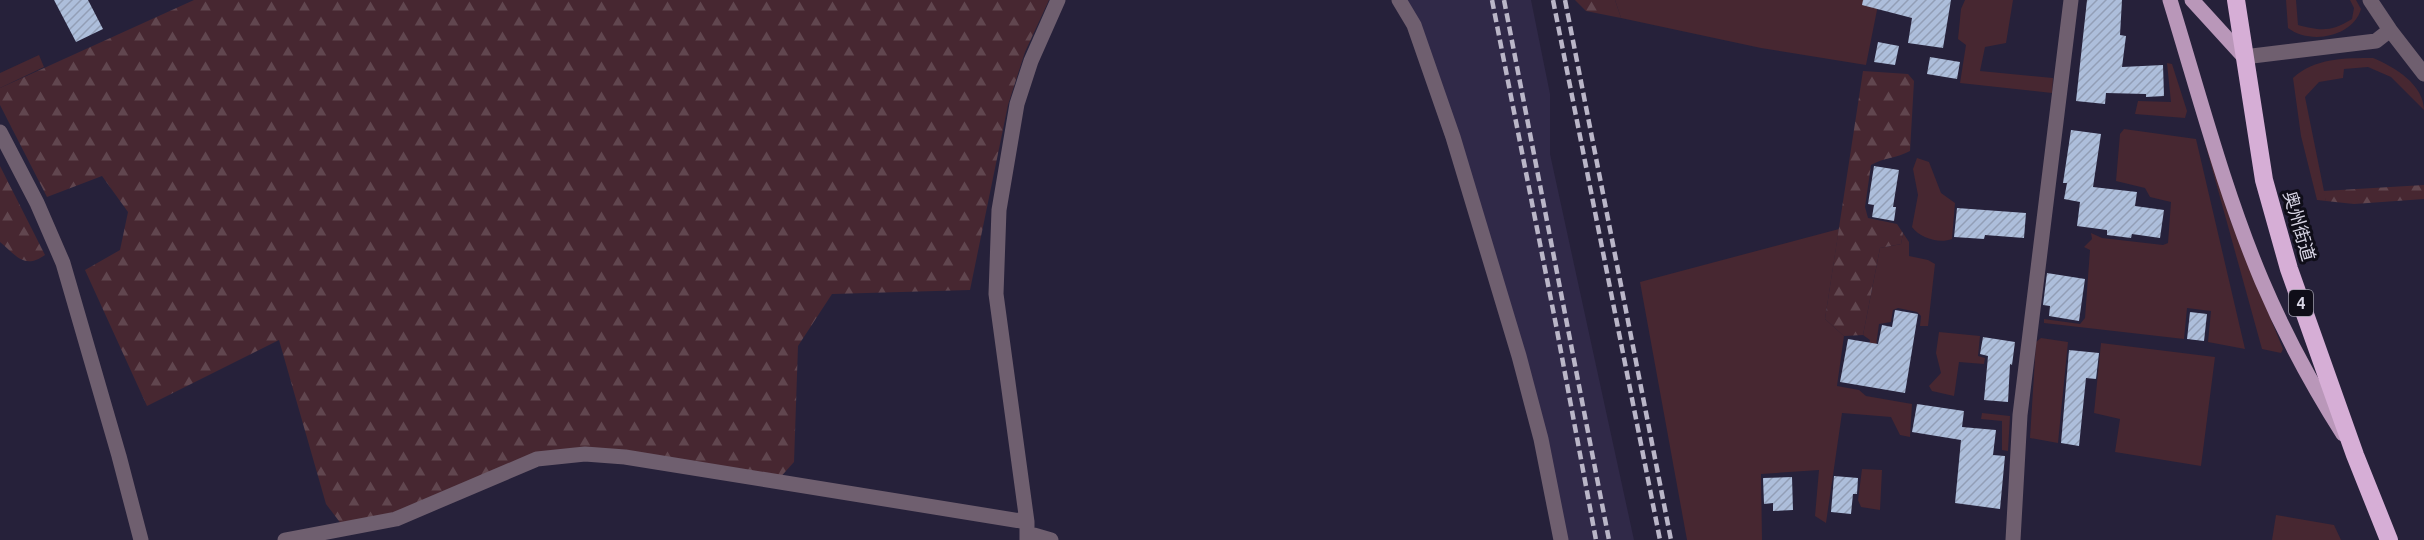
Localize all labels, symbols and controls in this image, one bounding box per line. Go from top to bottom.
street label: 奥州街道 [2280,188,2319,263]
road number: 4 [2289,290,2313,316]

